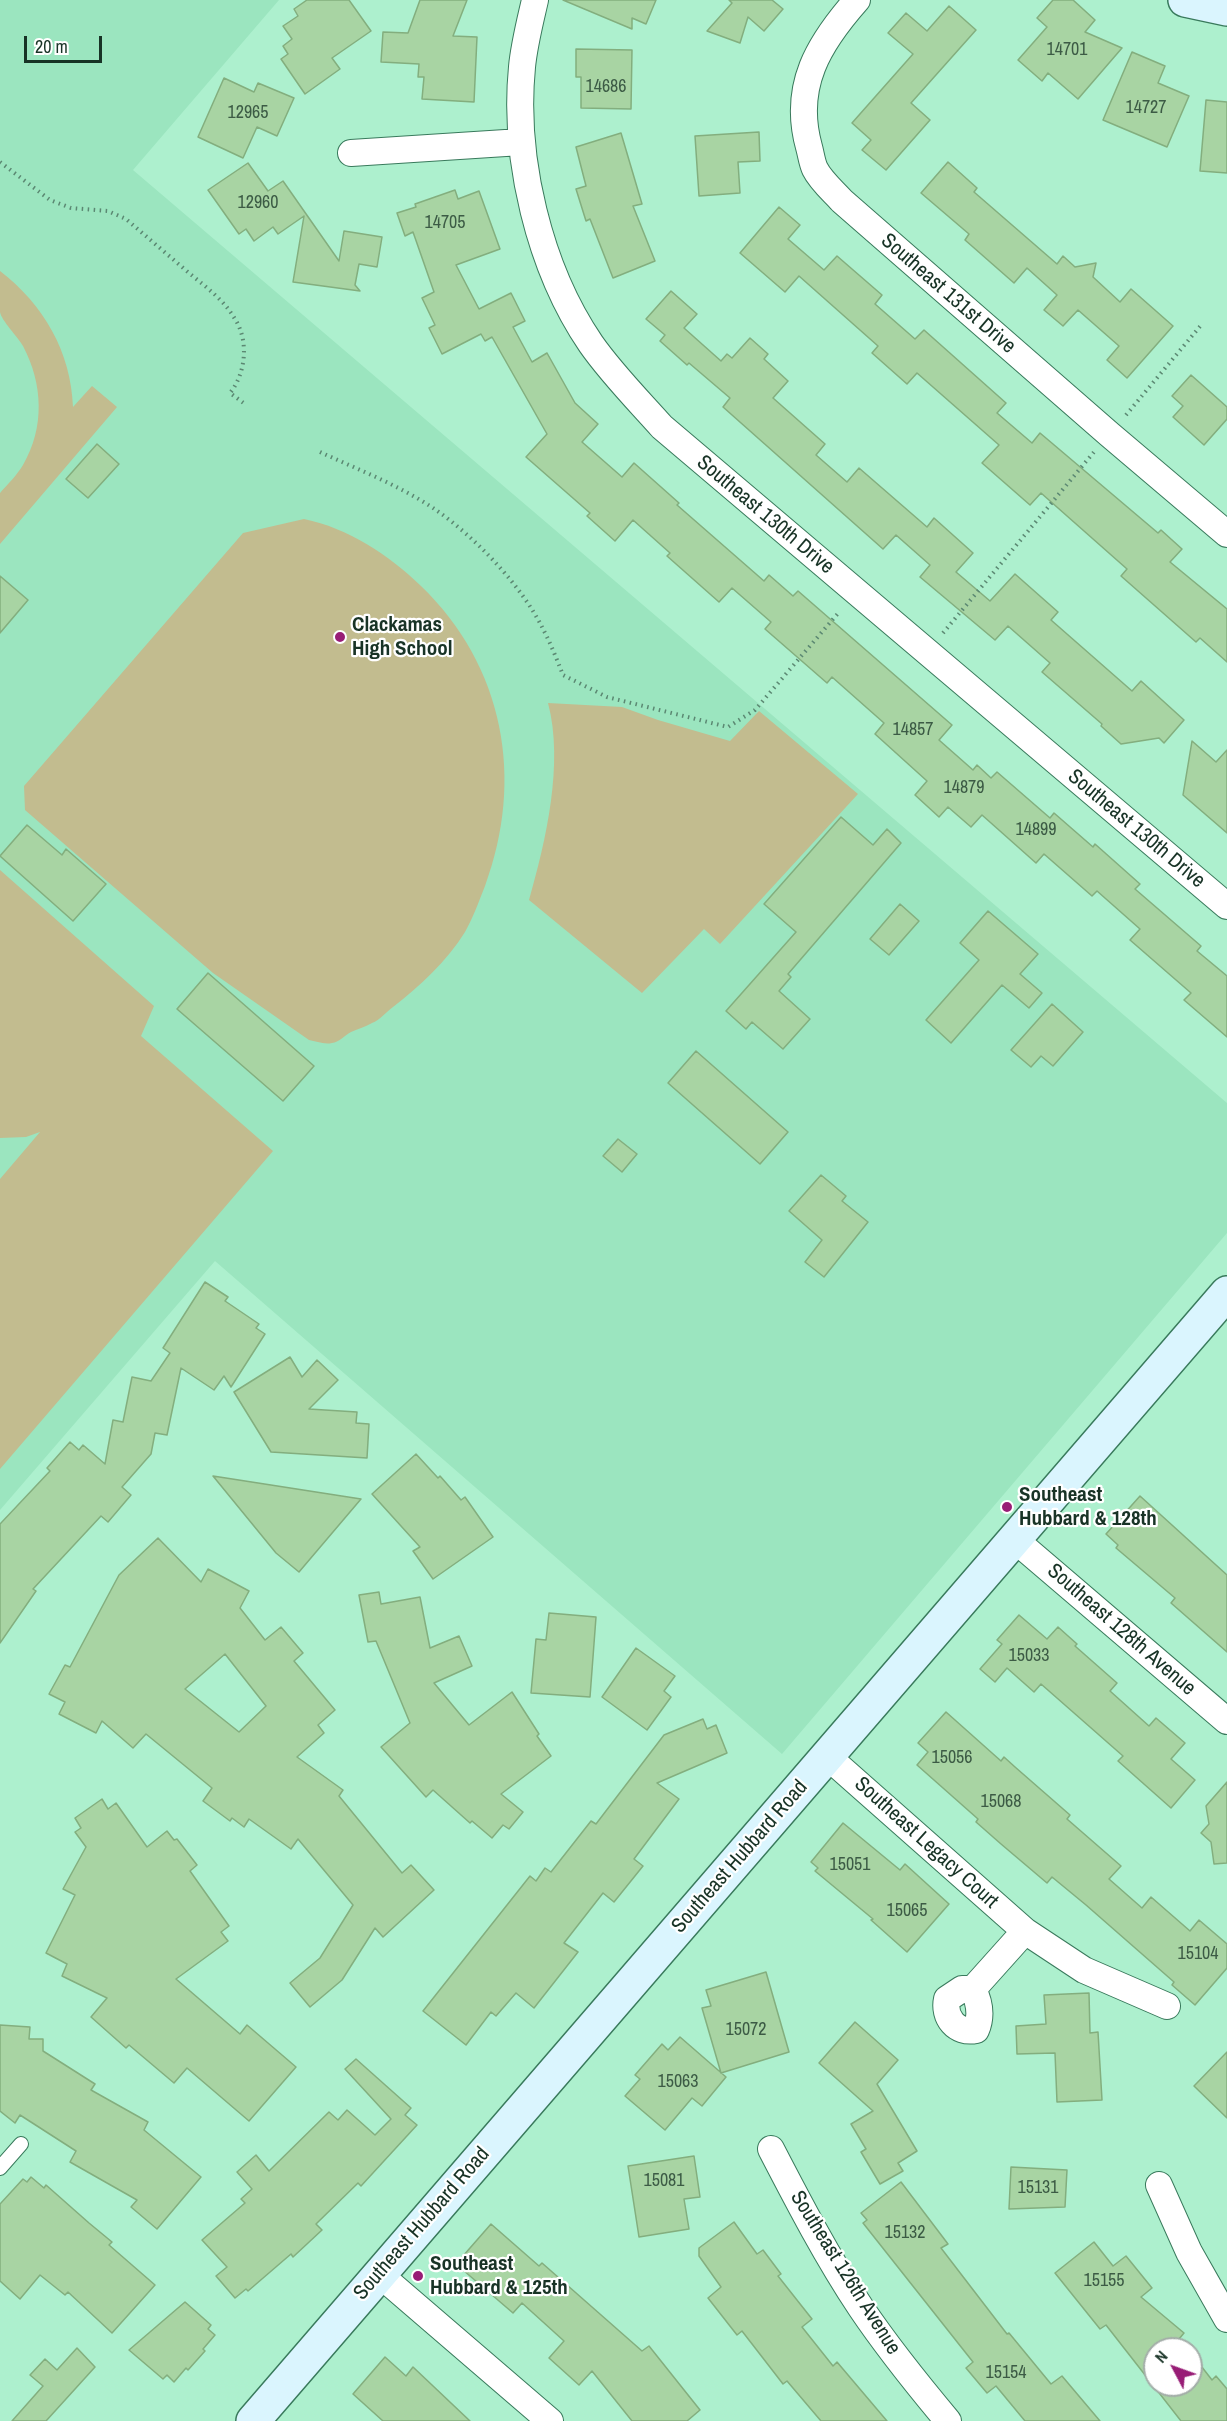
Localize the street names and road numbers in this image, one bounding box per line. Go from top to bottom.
street label: Southeast 131st Drive [875,229,1021,359]
street label: Southeast 130th Drive [691,450,839,580]
street label: Southeast 130th Drive [1062,764,1210,894]
street label: Southeast 128th Avenue [1042,1559,1200,1701]
street label: Southeast Legacy Court [849,1772,1003,1914]
street label: Southeast Hubbard Road [667,1775,813,1939]
street label: Southeast Hubbard Road [349,2142,495,2306]
street label: Southeast 126th Avenue [784,2186,906,2360]

